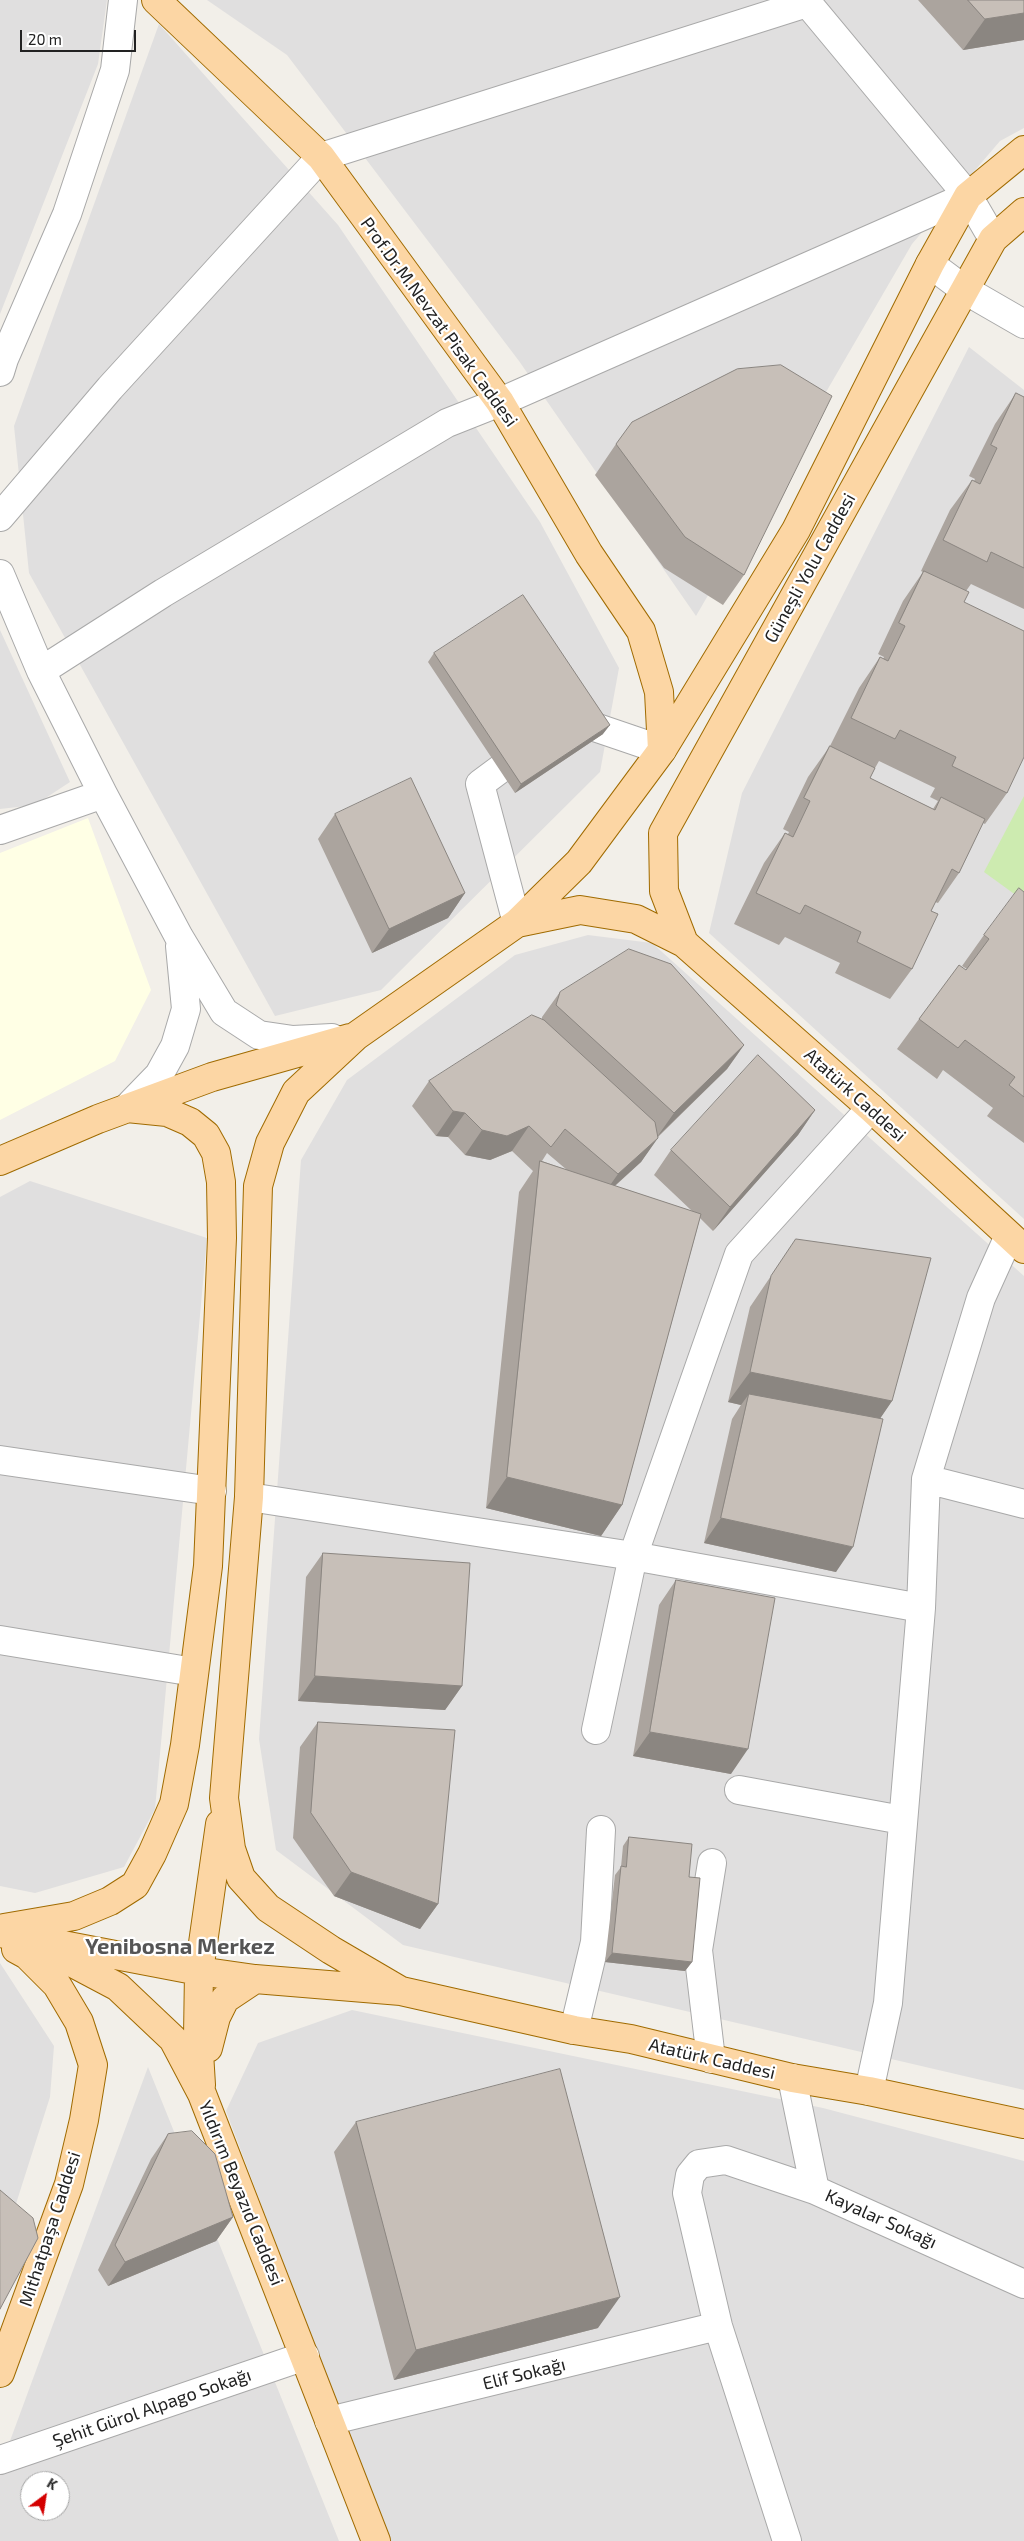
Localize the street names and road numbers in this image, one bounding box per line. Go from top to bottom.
street label: Prof.Dr.M.Nevzat Pisak Caddesi [356,213,522,431]
street label: Güneşli Yolu Caddesi [760,489,860,647]
street label: Atatürk Caddesi [800,1044,910,1146]
street label: Atatürk Caddesi [647,2034,777,2084]
street label: Yıldırım Beyazıd Caddesi [194,2097,288,2289]
street label: Mithatpaşa Caddesi [15,2149,85,2309]
street label: Kayalar Sokağı [822,2185,940,2253]
street label: Elif Sokağı [480,2353,568,2395]
street label: Şehit Gürol Alpago Sokağı [50,2364,254,2452]

